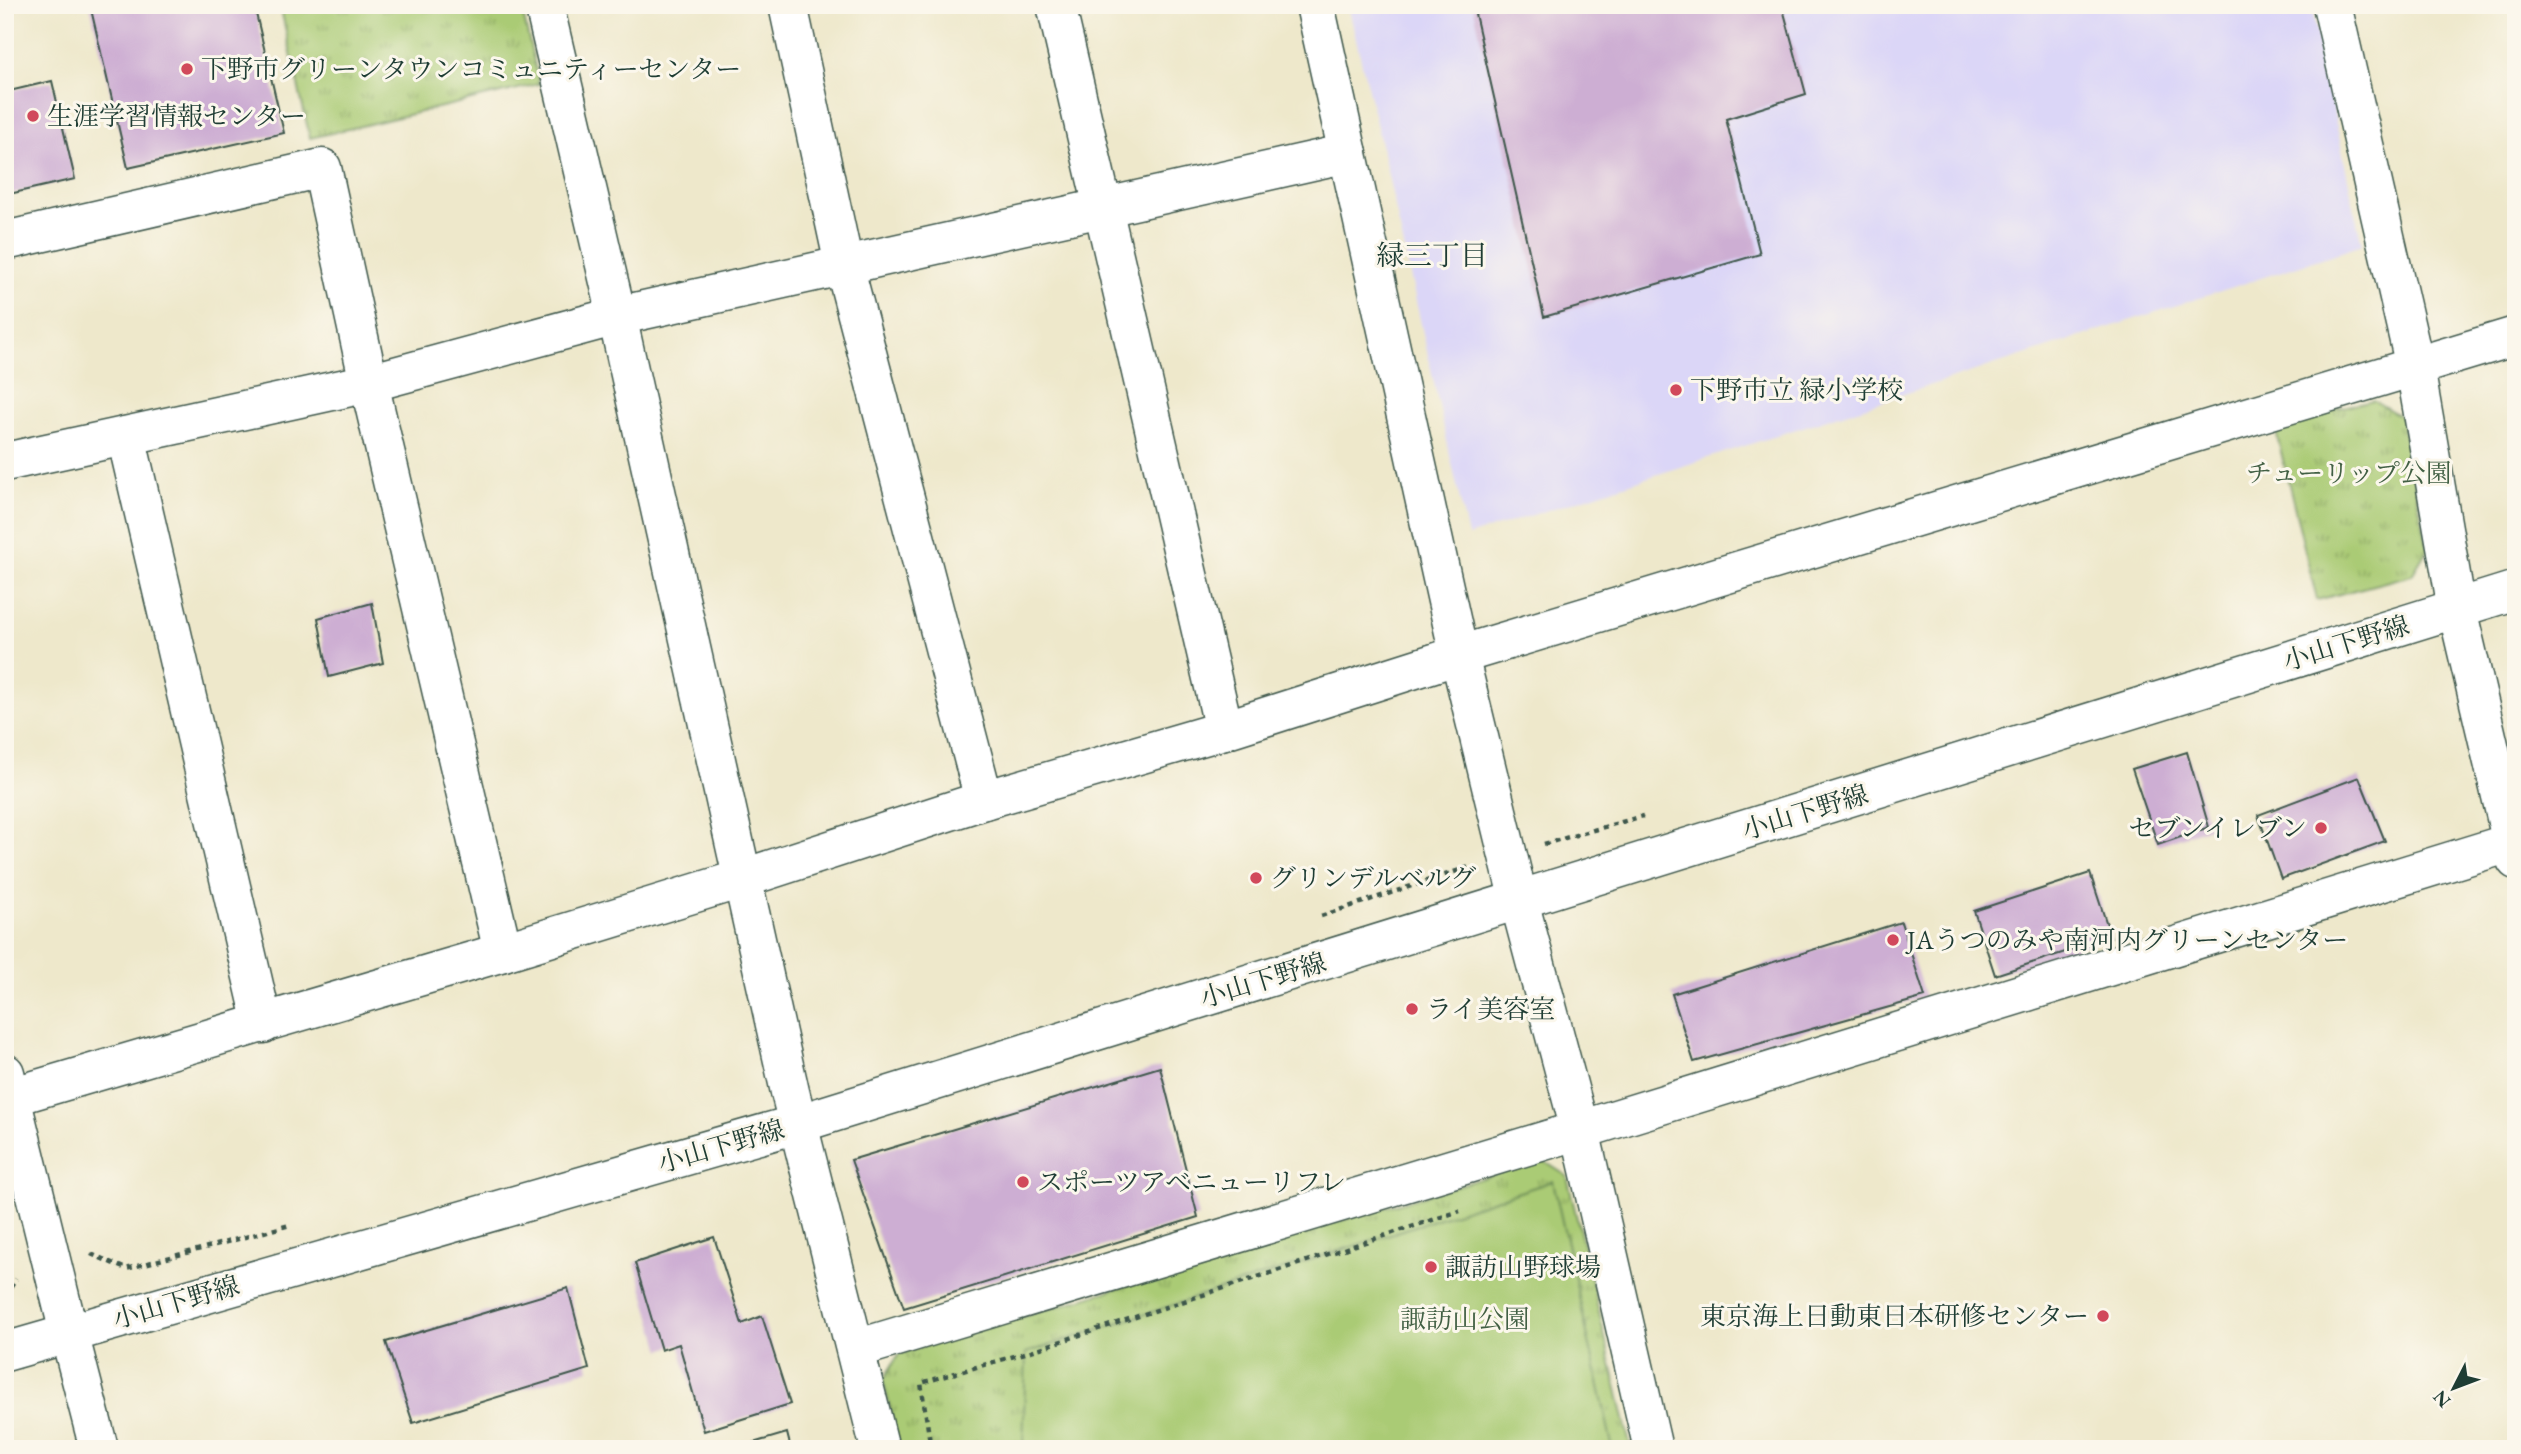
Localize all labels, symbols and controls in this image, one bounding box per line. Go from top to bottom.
place label: 下野市グリーンタウンコミュニティーセンター [201,52,741,86]
marker: 下野市グリーンタウンコミュニティーセンター [179,61,195,77]
place label: 生涯学習情報センター [47,99,306,133]
marker: 生涯学習情報センター [25,108,41,124]
district label: 緑三丁目 [1376,237,1488,273]
place label: 下野市立 緑小学校 [1690,373,1903,407]
marker: 下野市立 緑小学校 [1668,382,1684,398]
park label: チューリップ公園 [2246,456,2452,490]
street label: 小山下野線 [2279,608,2413,678]
street label: 小山下野線 [1738,777,1872,847]
place label: セブンイレブン [2128,811,2307,845]
marker: セブンイレブン [2313,820,2329,836]
place label: グリンデルベルグ [1270,861,1476,895]
marker: グリンデルベルグ [1248,870,1264,886]
place label: JAうつのみや南河内グリーンセンター [1905,923,2348,957]
marker: JAうつのみや南河内グリーンセンター [1885,932,1901,948]
street label: 小山下野線 [1196,945,1330,1015]
place label: ライ美容室 [1426,992,1555,1026]
marker: ライ美容室 [1404,1001,1420,1017]
street label: 小山下野線 [654,1112,788,1180]
place label: スポーツアベニューリフレ [1037,1165,1346,1199]
marker: スポーツアベニューリフレ [1015,1174,1031,1190]
place label: 諏訪山野球場 [1445,1250,1601,1284]
marker: 諏訪山野球場 [1423,1259,1439,1275]
street label: 小山下野線 [109,1268,243,1336]
place label: 東京海上日動東日本研修センター [1700,1299,2089,1333]
park label: 諏訪山公園 [1400,1302,1530,1336]
marker: 東京海上日動東日本研修センター [2095,1308,2111,1324]
north arrow [2420,1352,2490,1422]
text: N [2427,1384,2456,1413]

